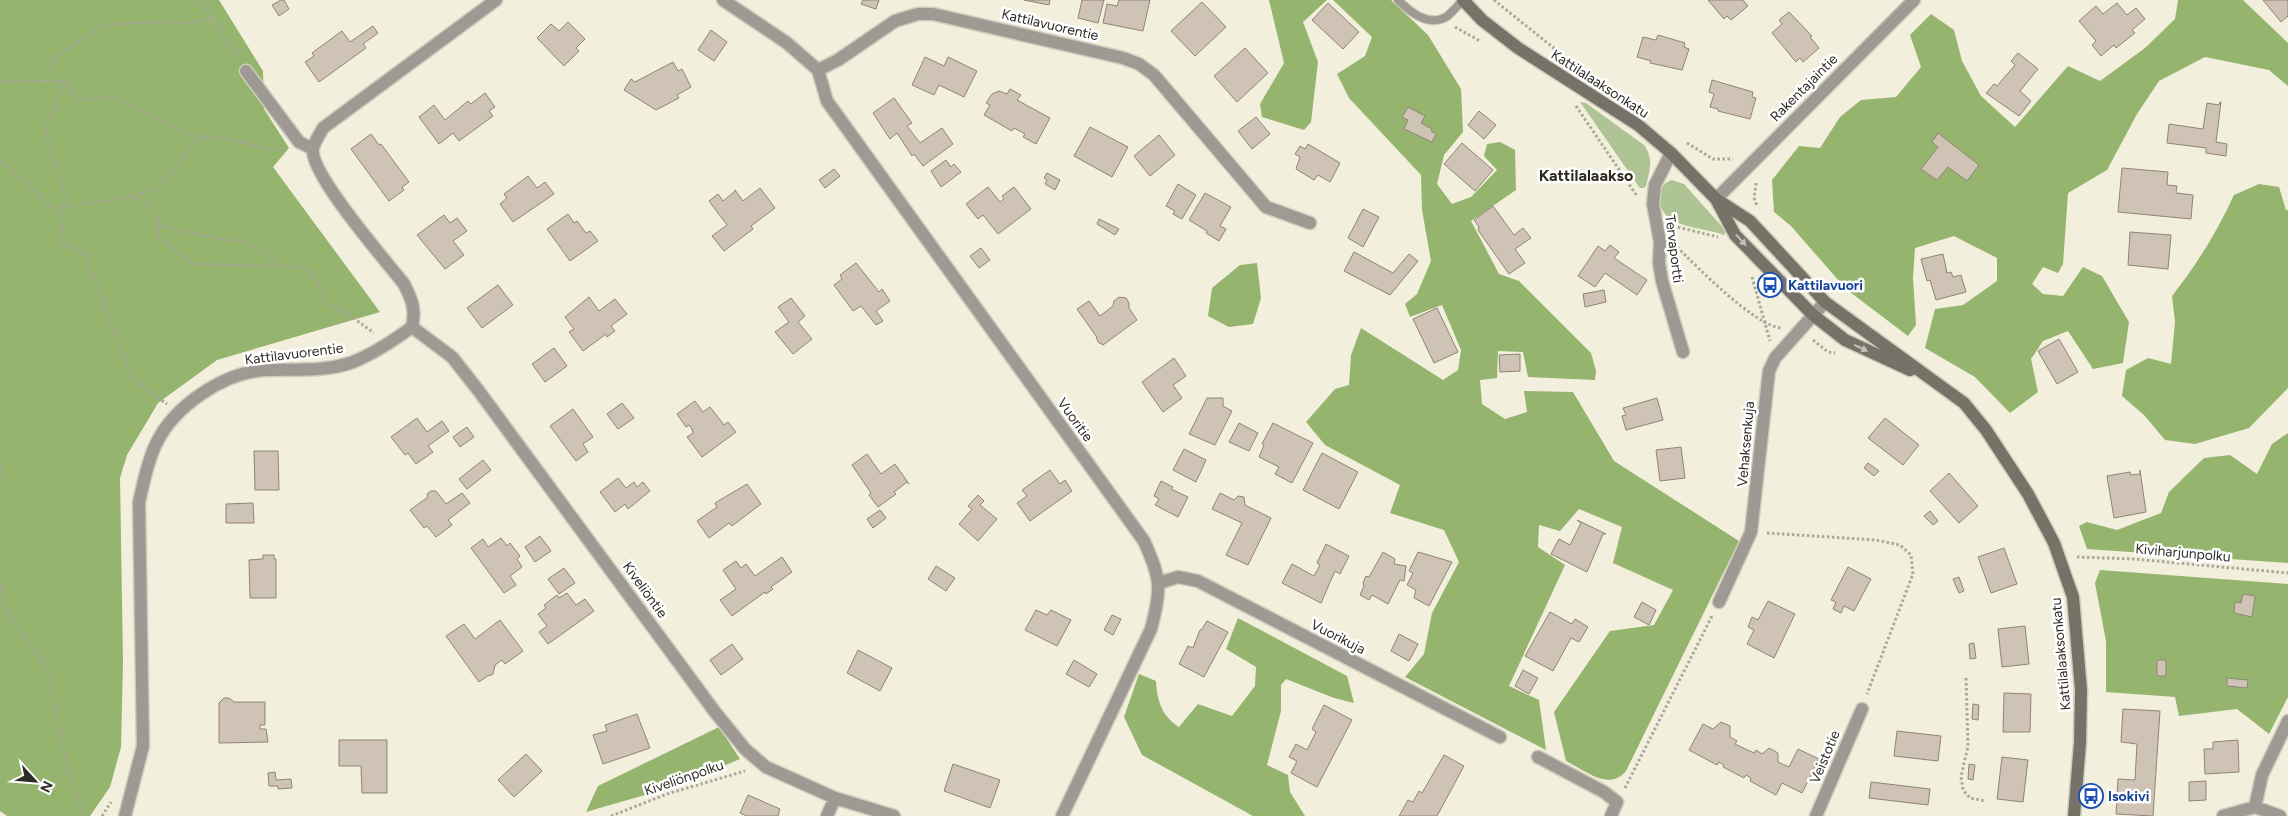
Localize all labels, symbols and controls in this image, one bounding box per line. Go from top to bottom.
street label: Kattilavuorentie [1000,6,1101,45]
street label: Kattilalaaksonkatu [1548,46,1652,122]
street label: Rakentajaintie [1767,50,1842,125]
district label: Kattilalaakso [1539,166,1633,185]
street label: Tervaportti [1661,214,1687,284]
one-way arrow [1735,234,1747,246]
bus stop icon: Kattilavuori [1757,272,1783,298]
place label: Kattilavuori [1788,277,1863,294]
street label: Kattilavuorentie [244,339,345,368]
one-way arrow [1854,344,1868,352]
street label: Vuoritie [1054,395,1097,445]
street label: Vehaksenkuja [1734,400,1758,488]
street label: Kiviharjunpolku [2135,540,2231,566]
street label: Kiveliöntie [619,559,671,622]
street label: Kattilalaaksonkatu [2048,597,2074,711]
street label: Vuorikuja [1308,616,1368,658]
street label: Veistotie [1806,728,1844,786]
north arrow [10,756,60,806]
street label: Kiveliönpolku [642,756,726,800]
text: N [36,778,56,795]
bus stop icon: Isokivi [2078,783,2104,809]
place label: Isokivi [2108,788,2149,805]

